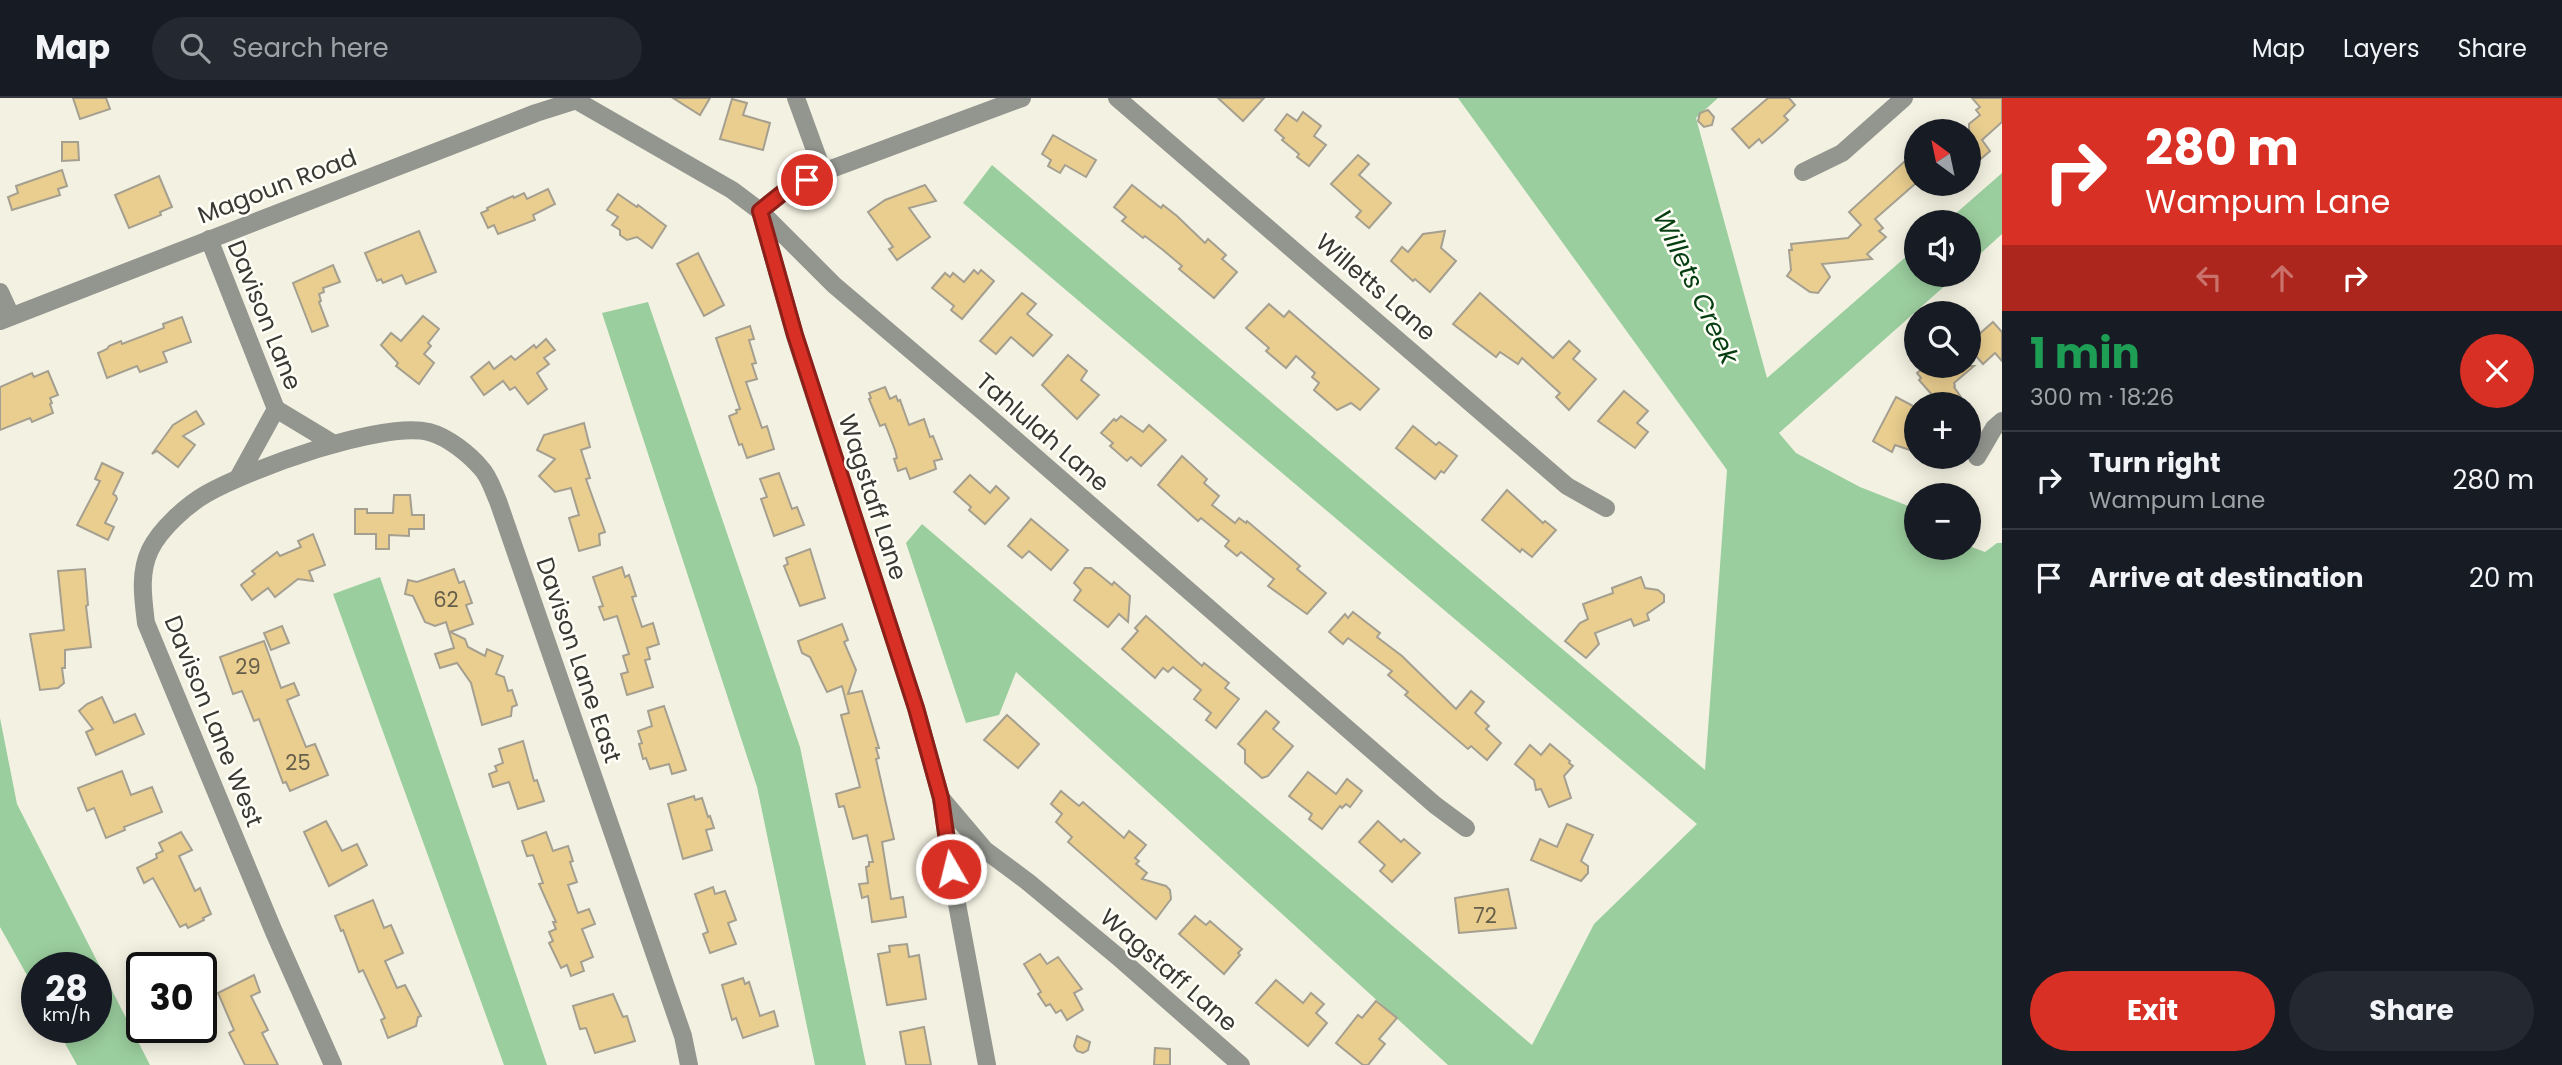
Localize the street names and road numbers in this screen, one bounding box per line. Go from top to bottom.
street label: Magoun Road [193,140,361,232]
street label: Willetts Lane [1309,226,1443,348]
street label: Davison Lane [220,235,310,395]
street label: Tahlulah Lane [969,365,1117,499]
street label: Wagstaff Lane [831,410,915,584]
street label: Davison Lane East [528,553,630,767]
street label: Davison Lane West [157,610,271,832]
street label: Wagstaff Lane [1093,901,1245,1039]

